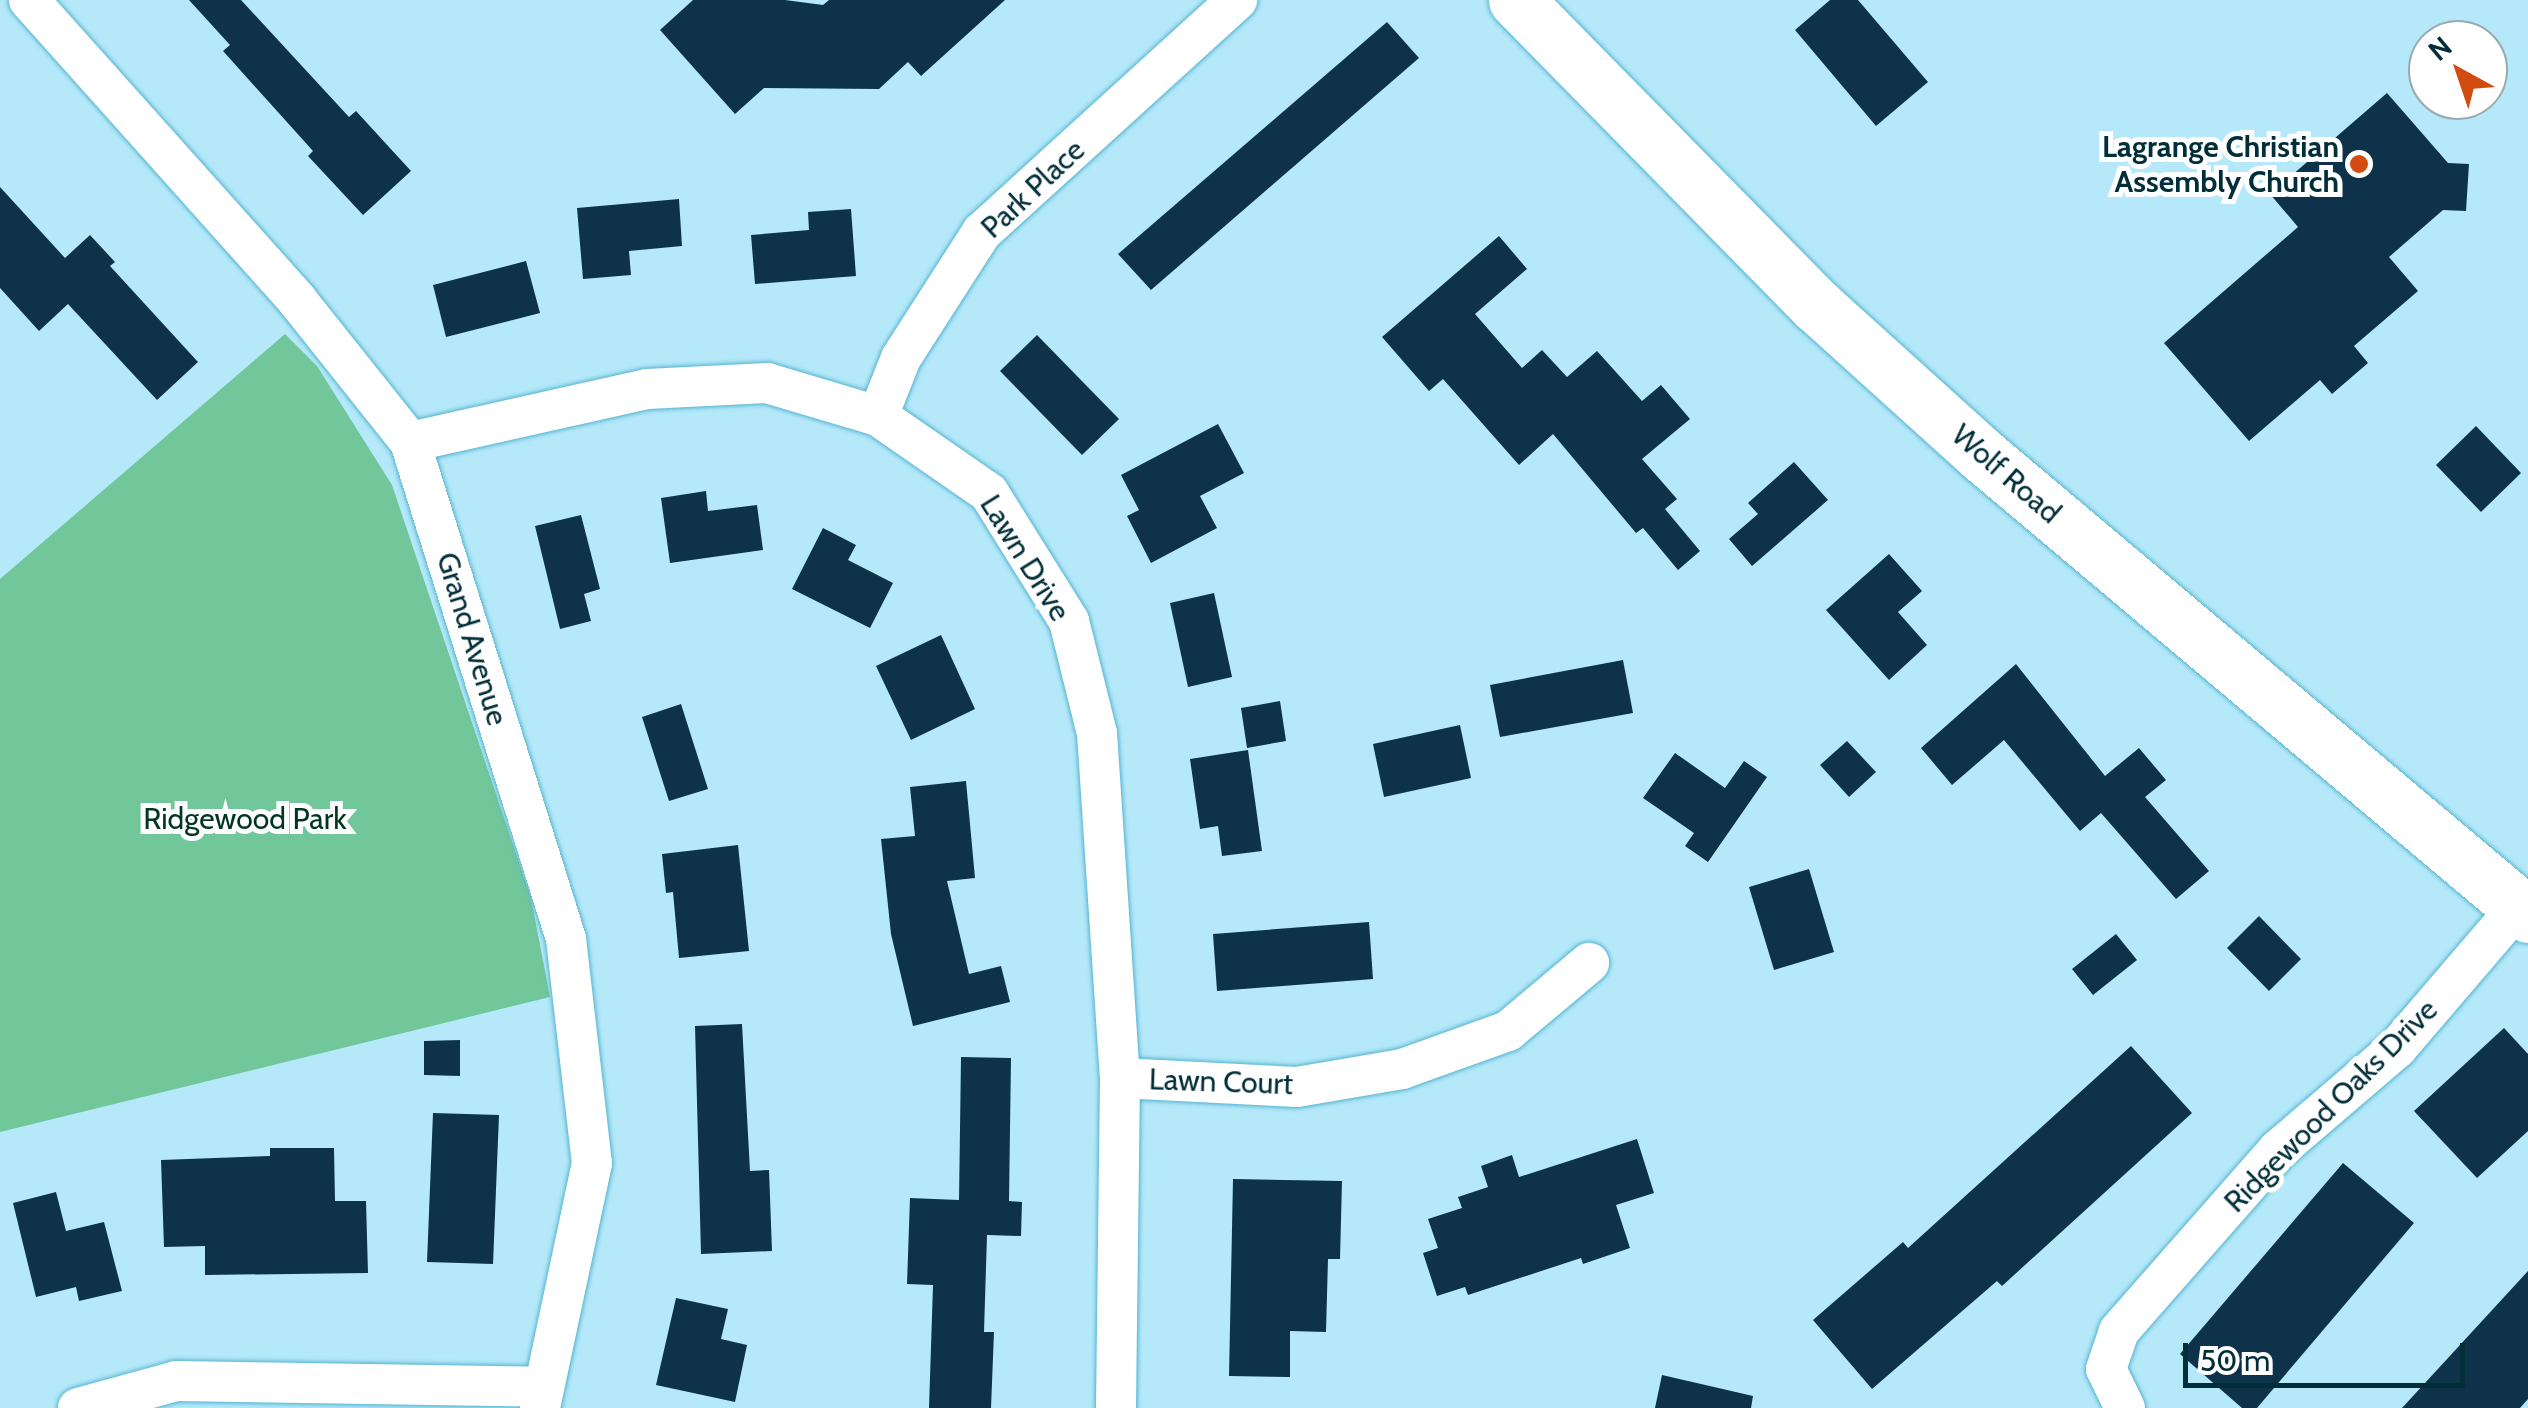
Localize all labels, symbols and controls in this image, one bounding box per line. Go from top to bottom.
north arrow [2408,20,2508,120]
text: N [2421,29,2459,68]
place label: Lagrange Christian Assembly Church [2102,129,2339,200]
street label: Park Place [974,132,1092,246]
marker: Lagrange Christian Assembly Church [2348,153,2370,175]
street label: Wolf Road [1944,417,2068,531]
street label: Lawn Drive [972,488,1078,628]
street label: Grand Avenue [429,548,515,730]
park label: Ridgewood Park [143,801,347,837]
street label: Ridgewood Oaks Drive [2217,992,2445,1220]
street label: Lawn Court [1148,1061,1294,1103]
scale bar [2188,1323,2470,1385]
text: 50 m [2200,1342,2270,1379]

